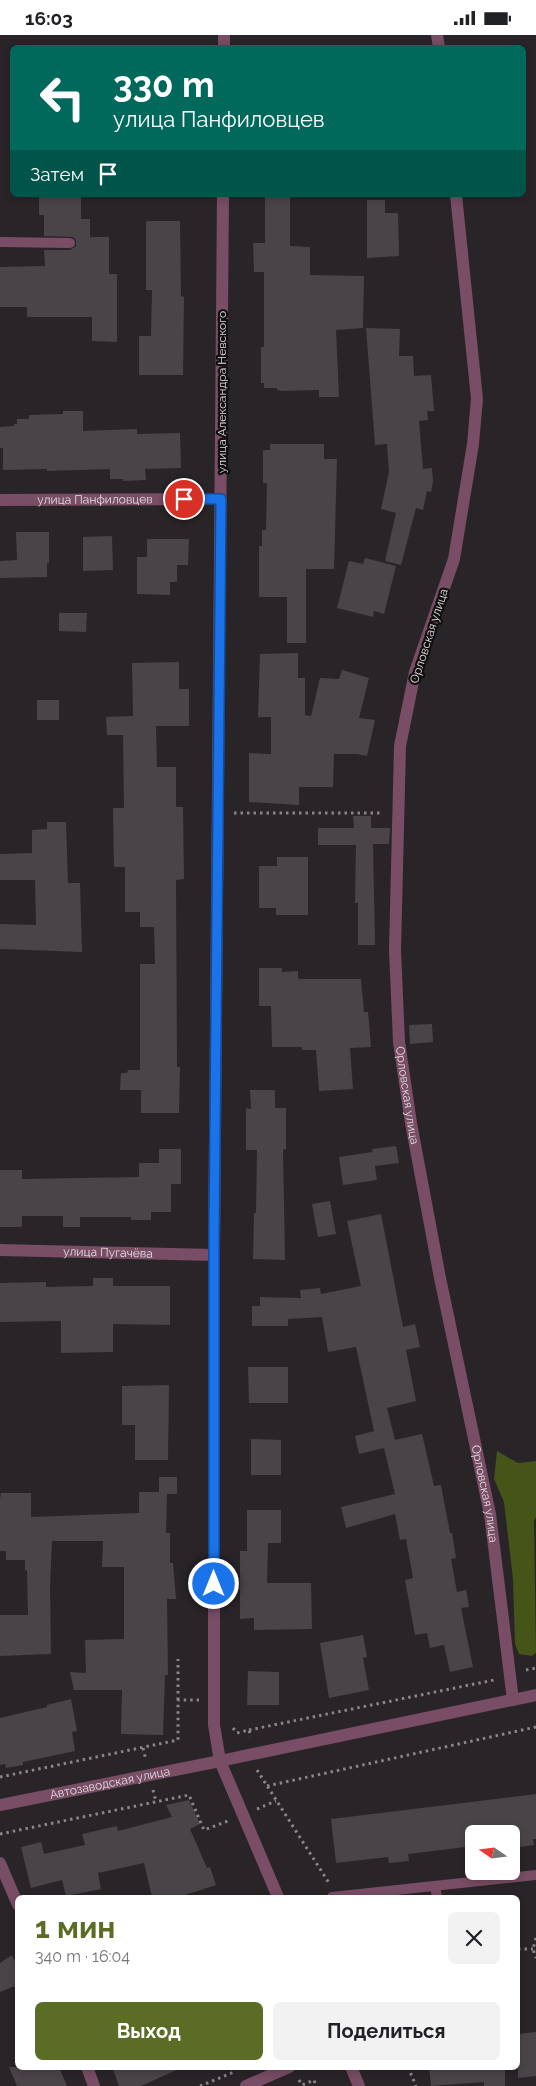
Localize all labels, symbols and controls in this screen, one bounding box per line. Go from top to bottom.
text: 16:03 [25,7,73,29]
text: 330 m [113,64,215,105]
icon: left [30,65,95,130]
text: улица Панфиловцев [113,106,325,132]
icon: arrive [94,160,122,188]
text: Затем [30,163,84,185]
street label: улица Александра Невского [215,311,229,473]
pin [163,478,205,520]
icon: arrive [170,485,198,513]
street label: улица Панфиловцев [37,492,153,507]
street label: Орловская улица [407,587,451,685]
street label: Орловская улица [393,1045,422,1146]
street label: улица Пугачёва [63,1244,153,1261]
street label: Орловская улица [469,1444,500,1543]
position arrow [187,1557,239,1609]
street label: Автозаводская улица [48,1764,171,1802]
north arrow [465,1825,520,1880]
map controls [465,1825,520,1880]
text: 1 мин [35,1910,115,1945]
button: close [448,1912,500,1964]
text: 340 m · 16:04 [35,1947,130,1966]
button: Выход [35,2002,263,2060]
button: Поделиться [273,2002,500,2060]

